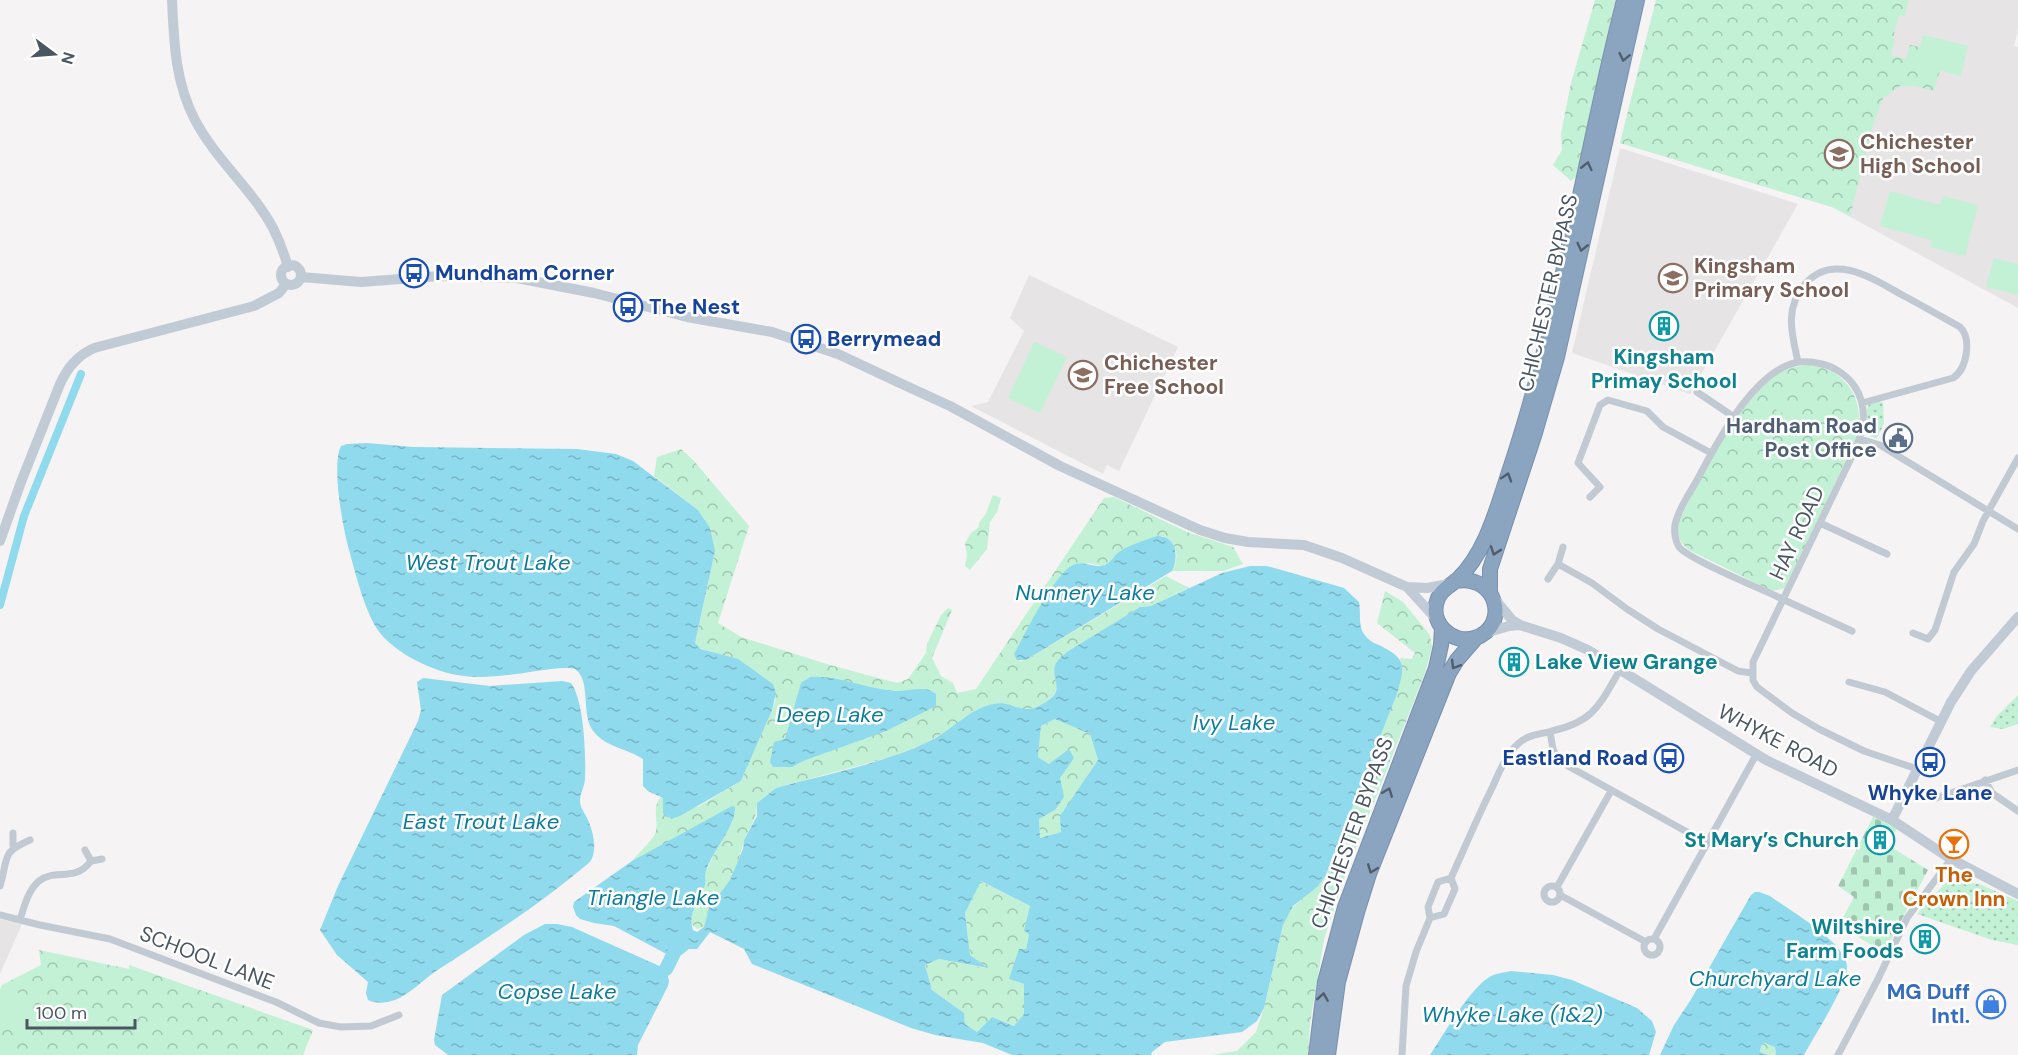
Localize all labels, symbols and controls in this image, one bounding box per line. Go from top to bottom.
north arrow [24,24,84,84]
text: N [56,49,80,67]
one-way arrow [1618,52,1631,62]
place label: Chichester High School [1860,128,1981,180]
school or university icon: Chichester High School [1823,138,1855,170]
one-way arrow [1580,162,1593,172]
street label: CHICHESTER BYPASS [1512,192,1584,394]
one-way arrow [1576,242,1589,252]
place label: Kingsham Primary School [1694,252,1849,304]
bus stop icon: Mundham Corner [398,257,430,289]
place label: Mundham Corner [435,259,615,287]
school or university icon: Kingsham Primary School [1657,262,1689,294]
bus stop icon: The Nest [612,291,644,323]
place label: The Nest [649,293,740,321]
building icon: Kingsham Primay School [1648,310,1680,342]
bus stop icon: Berrymead [790,323,822,355]
place label: Berrymead [827,325,941,353]
place label: Kingsham Primay School [1591,343,1737,395]
place label: Chichester Free School [1104,349,1224,401]
school or university icon: Chichester Free School [1067,359,1099,391]
place label: Hardham Road Post Office [1726,412,1877,464]
public building icon: Hardham Road Post Office [1882,422,1914,454]
one-way arrow [1500,472,1512,483]
street label: HAY ROAD [1763,482,1831,584]
one-way arrow [1490,545,1503,556]
water label: West Trout Lake [405,548,571,577]
water label: Nunnery Lake [1015,578,1155,607]
building icon: Lake View Grange [1498,646,1530,678]
place label: Lake View Grange [1535,648,1718,676]
one-way arrow [1450,659,1462,669]
street label: WHYKE ROAD [1713,698,1843,784]
water label: Deep Lake [776,700,884,729]
water label: Ivy Lake [1193,708,1275,737]
street label: CHICHESTER BYPASS [1304,733,1400,933]
bus stop icon: Eastland Road [1653,742,1685,774]
place label: Eastland Road [1502,744,1648,772]
bus stop icon: Whyke Lane [1914,746,1946,778]
place label: Whyke Lane [1867,779,1993,807]
one-way arrow [1381,787,1393,798]
water label: East Trout Lake [403,807,559,836]
building icon: St Mary’s Church [1864,824,1896,856]
place label: St Mary’s Church [1684,826,1859,854]
bar icon: The Crown Inn [1938,828,1970,860]
place label: The Crown Inn [1902,861,2006,913]
one-way arrow [1367,862,1379,873]
water label: Triangle Lake [587,883,719,912]
place label: Wiltshire Farm Foods [1786,913,1904,965]
street label: SCHOOL LANE [136,919,278,997]
building icon: Wiltshire Farm Foods [1909,923,1941,955]
water label: Churchyard Lake [1689,964,1861,993]
water label: Copse Lake [497,977,617,1006]
place label: MG Duff Intl. [1887,978,1970,1030]
shop icon: MG Duff Intl. [1975,988,2007,1020]
scale bar [27,992,135,1030]
one-way arrow [1316,992,1329,1002]
water label: Whyke Lake (1&2) [1422,1000,1602,1029]
text: 100 m [36,1001,87,1025]

